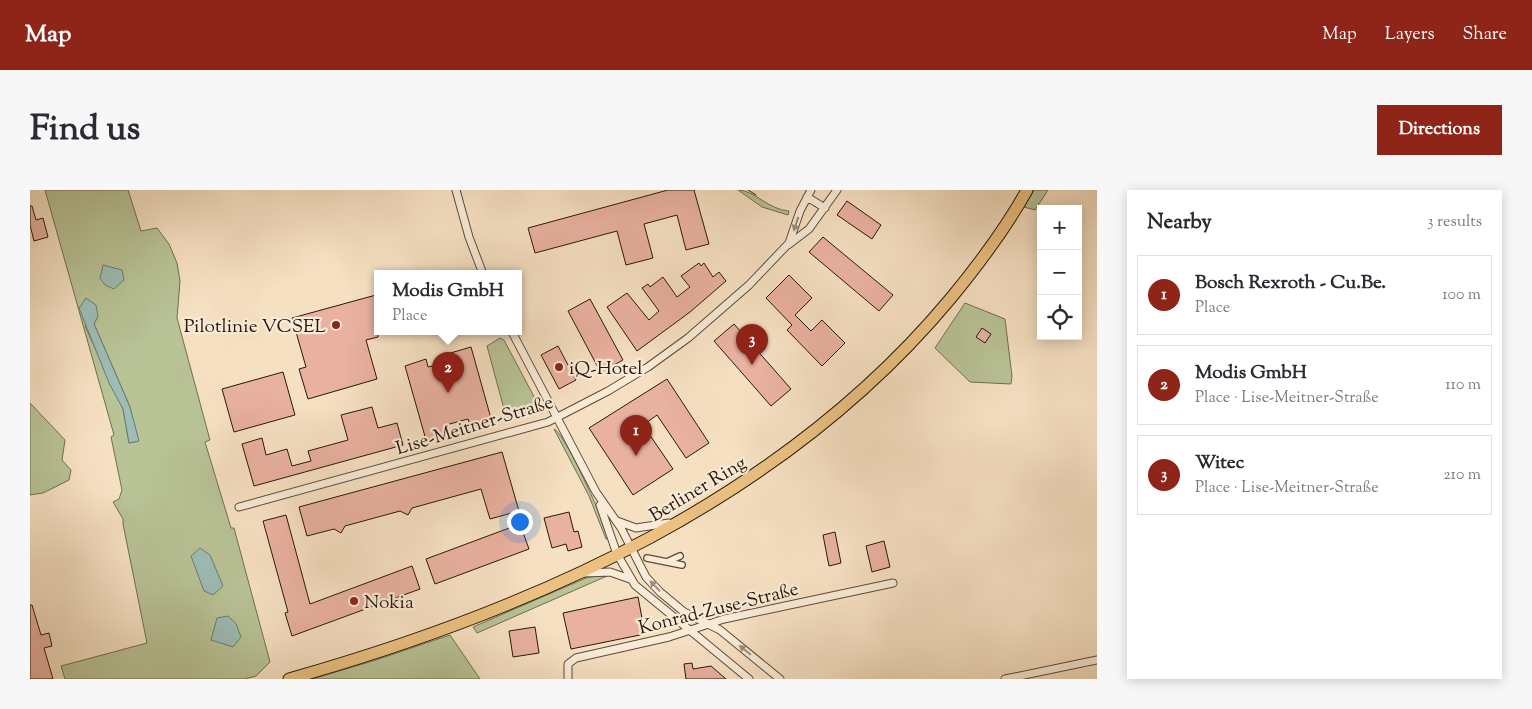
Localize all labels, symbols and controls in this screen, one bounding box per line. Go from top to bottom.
text: Map [25,18,71,52]
text: Map [1322,22,1357,48]
text: Layers [1385,22,1435,48]
text: Share [1463,22,1507,48]
text: Find us [30,105,140,156]
button: Directions [1377,105,1502,155]
map controls [1037,205,1082,340]
button: + [1037,205,1082,250]
text: Nearby [1147,208,1212,238]
text: 3 results [1427,211,1482,234]
one-way arrow [791,217,799,232]
button: − [1037,250,1082,295]
popup [374,270,522,335]
text: Bosch Rexroth - Cu.Be. [1195,270,1386,297]
text: Modis GmbH [392,278,504,305]
text: 1 [1161,284,1167,307]
text: 100 m [1442,284,1481,307]
button: locate [1037,295,1082,340]
text: Place [1195,297,1230,320]
text: Place [392,305,427,328]
place label: Pilotlinie VCSEL [184,314,327,341]
marker: Pilotlinie VCSEL [330,319,342,331]
pin: 3 [736,324,768,365]
pin: 2 [432,352,464,393]
place label: iQ-Hotel [569,356,643,383]
text: Modis GmbH [1195,360,1307,387]
marker: iQ-Hotel [553,361,565,373]
text: 2 [1160,374,1168,397]
text: 110 m [1445,374,1481,397]
text: Place · Lise-Meitner-Straße [1195,387,1379,410]
street label: Lise-Meitner-Straße [393,390,557,463]
pin: 1 [620,415,652,456]
text: Witec [1195,450,1244,477]
street label: Berliner Ring [645,451,752,530]
text: 3 [1161,464,1167,487]
text: 210 m [1443,464,1481,487]
text: Place · Lise-Meitner-Straße [1195,477,1379,500]
your location [507,509,533,535]
street label: Konrad-Zuse-Straße [636,576,802,642]
one-way arrow [649,581,661,593]
place label: Nokia [364,590,414,617]
marker: Nokia [348,595,360,607]
one-way arrow [739,645,752,656]

